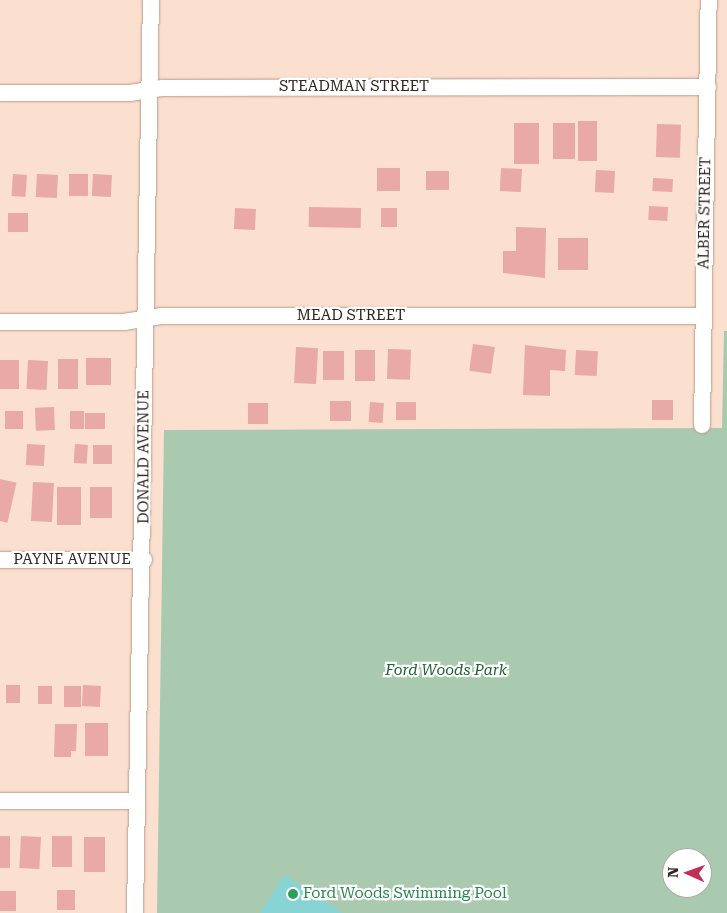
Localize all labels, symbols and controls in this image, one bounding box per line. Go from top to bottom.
street label: STEADMAN STREET [279,78,429,96]
street label: ALBER STREET [695,157,715,269]
street label: MEAD STREET [297,307,405,325]
street label: DONALD AVENUE [135,390,153,524]
street label: PAYNE AVENUE [13,551,131,569]
park label: Ford Woods Park [385,662,507,680]
north arrow [662,848,712,898]
text: N [665,867,681,878]
place label: Ford Woods Swimming Pool [303,885,507,903]
marker: Ford Woods Swimming Pool [287,888,299,900]

